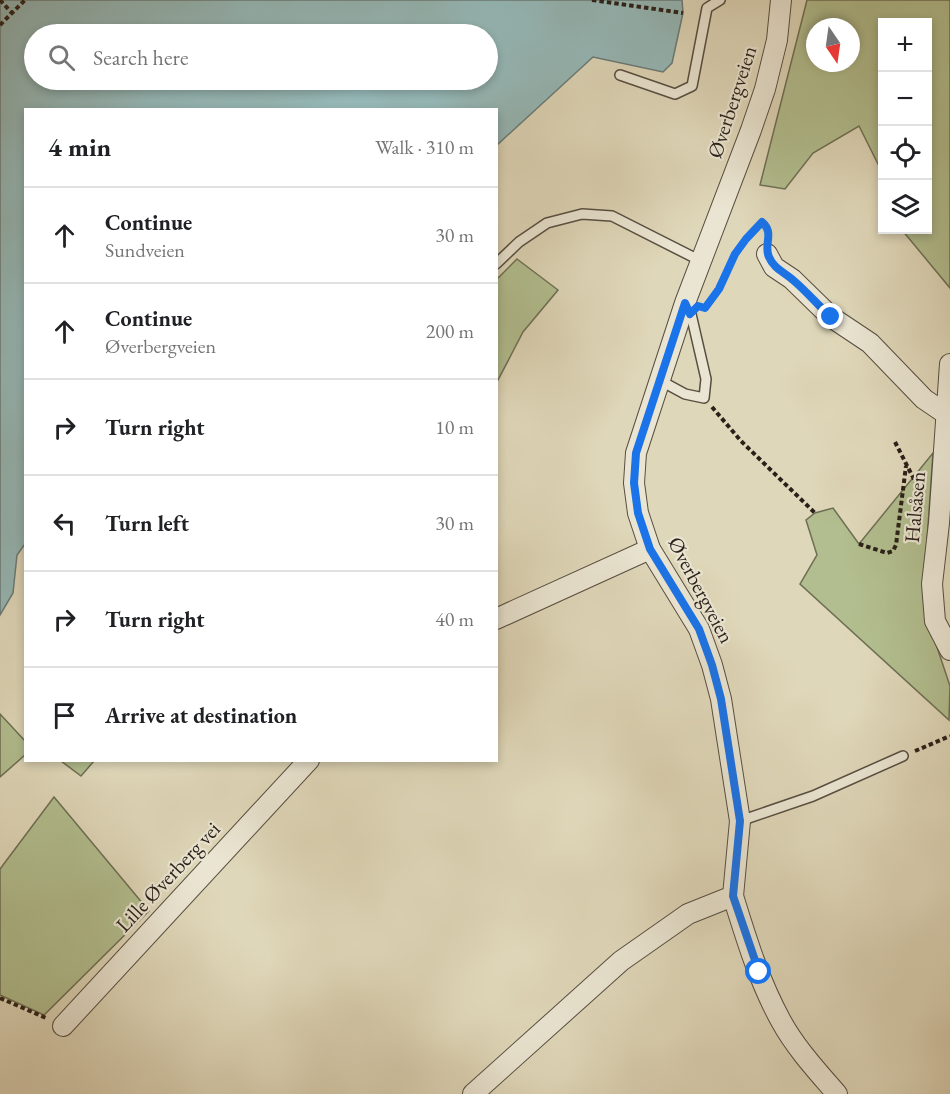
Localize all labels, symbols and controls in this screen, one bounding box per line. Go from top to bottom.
north arrow [806,18,860,72]
map controls [878,18,932,234]
button: + [878,18,932,72]
search box [24,24,498,90]
icon: search [45,41,78,74]
street label: Øverbergveien [701,42,762,161]
text: Search here [93,43,188,72]
button: − [878,72,932,126]
button: locate [878,126,932,180]
text: 4 min [48,130,111,164]
text: Walk · 310 m [375,134,474,160]
button: layers [878,180,932,234]
text: Continue [105,208,192,237]
icon: ahead [48,219,81,252]
text: 30 m [435,222,474,248]
text: Sundveien [105,237,185,263]
route end [817,303,843,329]
text: Continue [105,304,192,333]
icon: ahead [48,315,81,348]
text: 200 m [426,318,474,344]
text: Øverbergveien [105,333,216,359]
icon: right [48,411,81,444]
text: Turn right [105,413,204,442]
text: 10 m [435,414,474,440]
street label: Halsåsen [898,470,931,544]
icon: left [48,507,81,540]
text: Turn left [105,509,189,538]
text: 30 m [435,510,474,536]
street label: Øverbergveien [662,532,741,648]
icon: right [48,603,81,636]
text: Turn right [105,605,204,634]
text: 40 m [435,606,474,632]
icon: arrive [48,699,81,732]
text: Arrive at destination [105,701,297,730]
street label: Lille Øverberg vei [110,816,226,938]
route start [745,958,771,984]

